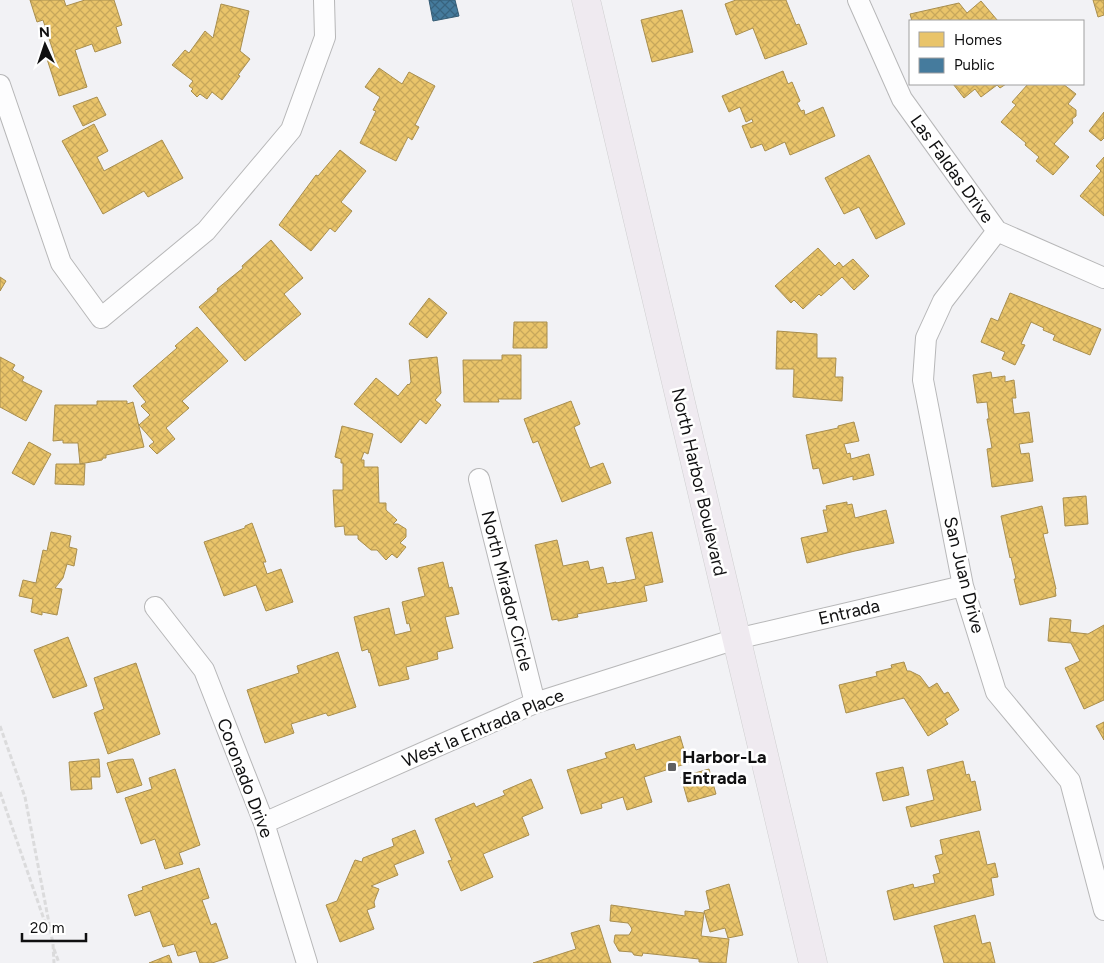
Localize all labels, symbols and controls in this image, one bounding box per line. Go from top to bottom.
north arrow [20,20,70,70]
legend [909,20,1084,85]
text: N [38,24,50,41]
text: Homes [954,31,1002,49]
text: Public [954,56,995,74]
street label: Las Faldas Drive [905,111,999,228]
street label: North Harbor Boulevard [667,386,731,578]
street label: North Mirador Circle [476,508,538,674]
street label: San Juan Drive [939,514,989,636]
street label: Entrada [816,594,882,630]
street label: West la Entrada Place [399,684,567,772]
street label: Coronado Drive [212,715,278,841]
place label: Harbor-La Entrada [682,746,767,789]
marker: Harbor-La Entrada [666,761,678,773]
scale bar [22,910,86,942]
text: 20 m [30,919,64,937]

